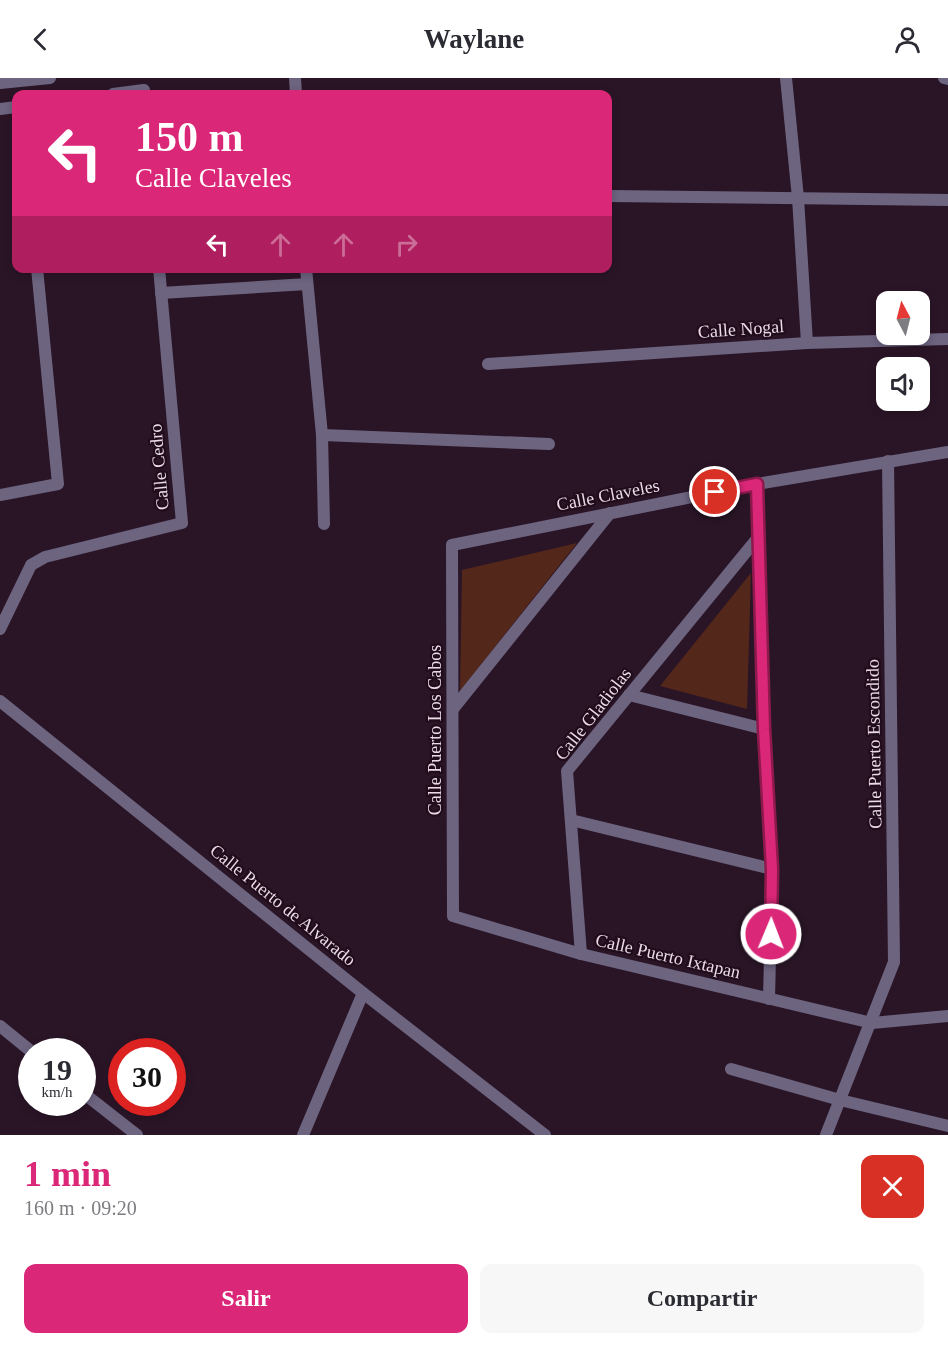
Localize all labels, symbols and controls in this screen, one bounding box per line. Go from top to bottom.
icon: back [24,23,57,56]
icon: person [891,23,924,56]
text: Waylane [424,24,524,54]
icon: left [36,114,114,192]
text: 150 m [135,114,244,160]
text: Calle Claveles [135,163,292,193]
icon: left [201,228,234,261]
icon: ahead [264,228,297,261]
icon: ahead [327,228,360,261]
icon: right [390,228,423,261]
north arrow [876,291,930,345]
map controls [876,291,930,411]
street label: Calle Nogal [697,316,785,342]
button: sound [876,357,930,411]
street label: Calle Cedro [145,423,173,511]
pin [689,466,740,517]
street label: Calle Claveles [555,475,661,515]
icon: arrive [698,475,731,508]
street label: Calle Puerto Los Cabos [425,645,445,815]
street label: Calle Puerto Escondido [863,659,885,829]
street label: Calle Gladiolas [551,664,635,764]
street label: Calle Puerto de Alvarado [206,840,360,970]
position arrow [739,902,803,966]
street label: Calle Puerto Ixtapan [594,930,742,982]
speed limit sign: 30 [108,1038,186,1116]
text: 19 [42,1053,72,1086]
text: km/h [42,1084,72,1100]
text: 1 min [24,1154,111,1194]
button: close [861,1155,924,1218]
text: 160 m · 09:20 [24,1197,137,1219]
button: Salir [24,1264,468,1333]
button: Compartir [480,1264,924,1333]

